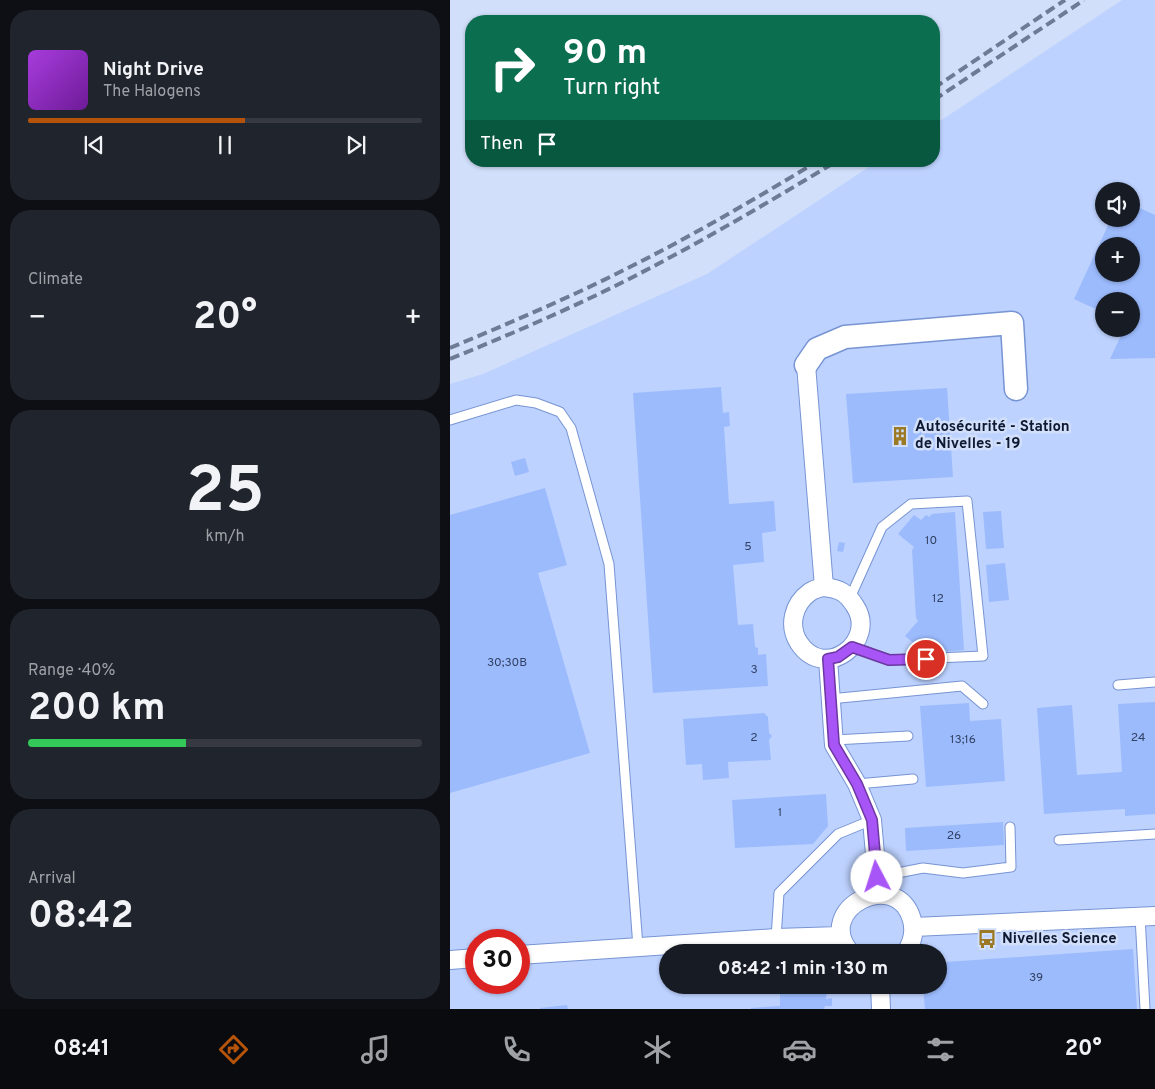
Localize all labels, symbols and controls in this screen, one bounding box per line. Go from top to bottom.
text: 90 m [563,32,647,76]
icon: right [480,35,545,100]
text: Night Drive [103,58,204,82]
text: Turn right [563,75,660,102]
text: The Halogens [103,82,201,102]
icon: arrive [533,130,561,158]
icon: previous [80,131,108,159]
icon: pause [211,131,239,159]
icon: next [342,131,370,159]
text: Then [480,132,523,156]
map controls [1095,182,1140,337]
button: sound [1095,182,1140,227]
button: + [1095,237,1140,282]
text: Climate [28,270,83,290]
button: − [1095,292,1140,337]
text: 20° [193,294,257,343]
text: − [28,301,46,337]
text: + [404,301,422,337]
place label: Autosécurité - Station de Nivelles - 19 [915,418,1070,454]
building icon: Autosécurité - Station de Nivelles - 19 [889,425,911,447]
text: 25 [185,453,265,535]
text: km/h [206,527,244,547]
house number: 10 [925,533,937,549]
house number: 5 [744,539,752,555]
house number: 12 [932,591,944,607]
pin [905,638,947,680]
icon: arrive [912,645,940,673]
house number: 30;30B [487,655,527,671]
text: Range · 40% [28,661,116,681]
house number: 3 [750,662,758,678]
text: 200 km [28,685,165,734]
house number: 2 [750,730,758,746]
house number: 24 [1131,730,1145,746]
house number: 13;16 [950,732,976,748]
house number: 1 [778,805,782,821]
house number: 26 [947,828,961,844]
position arrow [850,850,902,902]
text: Arrival [28,869,76,889]
text: 08:42 [28,893,134,942]
bus stop icon: Nivelles Science [976,928,998,950]
speed limit sign: 30 [465,929,530,994]
place label: Nivelles Science [1002,930,1117,949]
text: 08:42 · 1 min · 130 m [718,957,888,981]
house number: 39 [1029,970,1043,986]
icon: directions [216,1032,251,1067]
icon: music [358,1032,393,1067]
icon: phone [499,1032,534,1067]
icon: climate [640,1032,675,1067]
icon: car [782,1032,817,1067]
icon: filters [923,1032,958,1067]
text: 08:41 [53,1036,110,1063]
text: 20° [1065,1036,1102,1063]

